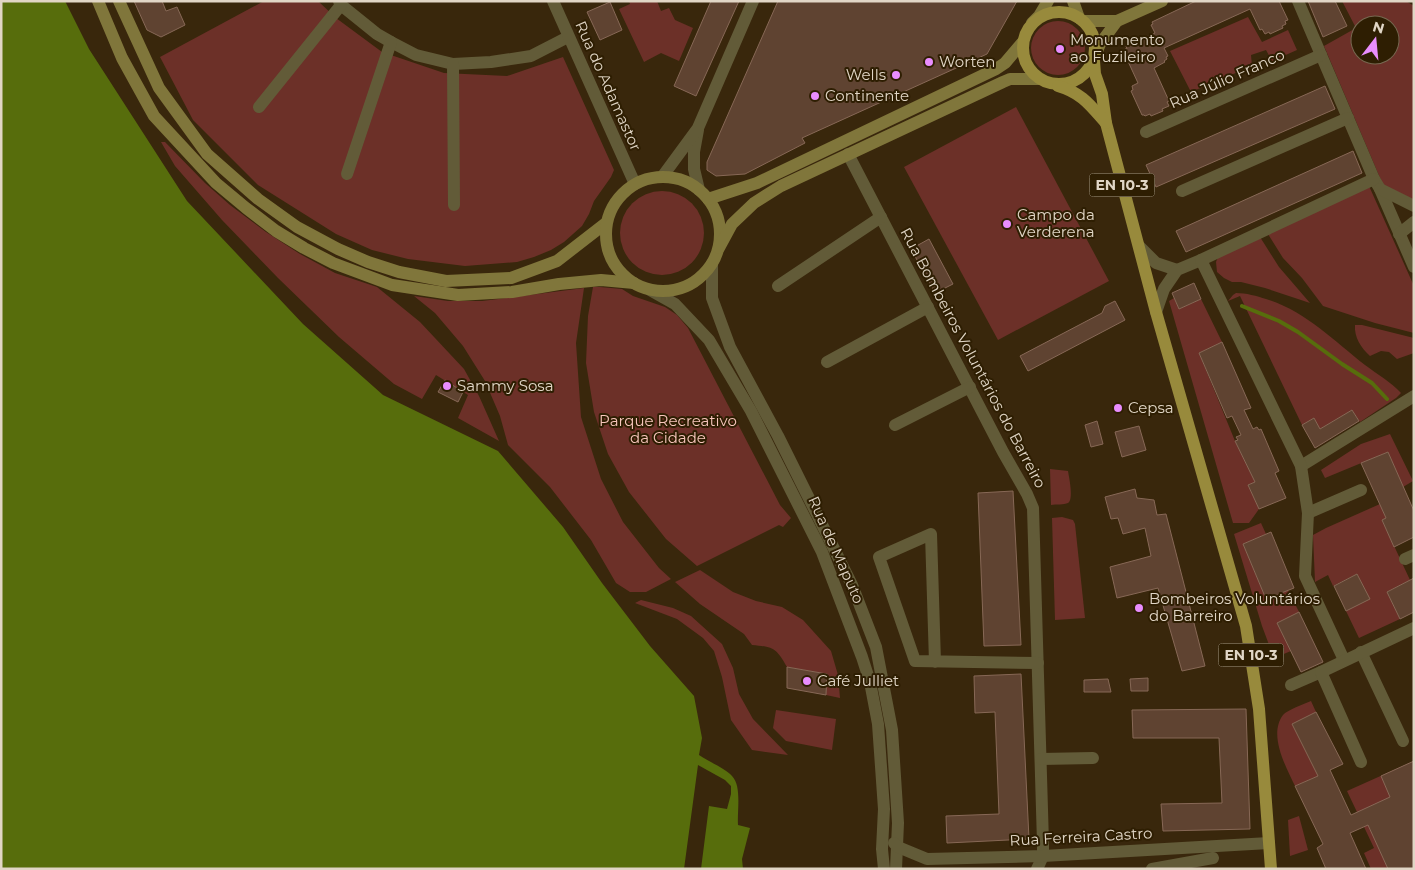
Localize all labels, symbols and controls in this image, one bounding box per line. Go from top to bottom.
north arrow [1350,15,1400,65]
text: N [1371,17,1387,38]
street label: Rua do Adamastor [571,18,646,154]
place label: Monumento ao Fuzileiro [1070,30,1164,66]
marker: Monumento ao Fuzileiro [1054,43,1066,55]
street label: Rua Júlio Franco [1166,45,1287,112]
place label: Worten [939,52,996,71]
marker: Worten [923,56,935,68]
place label: Wells [846,65,886,84]
marker: Wells [890,69,902,81]
place label: Continente [825,86,909,105]
marker: Continente [809,90,821,102]
road number: EN 10-3 [1090,174,1154,196]
place label: Campo da Verderena [1017,205,1095,241]
marker: Campo da Verderena [1001,218,1013,230]
street label: Rua Bombeiros Voluntários do Barreiro [896,224,1050,491]
place label: Sammy Sosa [457,376,553,395]
marker: Sammy Sosa [441,380,453,392]
place label: Cepsa [1128,398,1174,417]
marker: Cepsa [1112,402,1124,414]
park label: Parque Recreativo da Cidade [599,411,737,447]
street label: Rua de Maputo [804,493,869,606]
place label: Bombeiros Voluntários do Barreiro [1149,589,1320,625]
marker: Bombeiros Voluntários do Barreiro [1133,602,1145,614]
road number: EN 10-3 [1218,644,1284,666]
place label: Café Julliet [817,671,899,690]
marker: Café Julliet [801,675,813,687]
street label: Rua Ferreira Castro [1009,823,1153,850]

